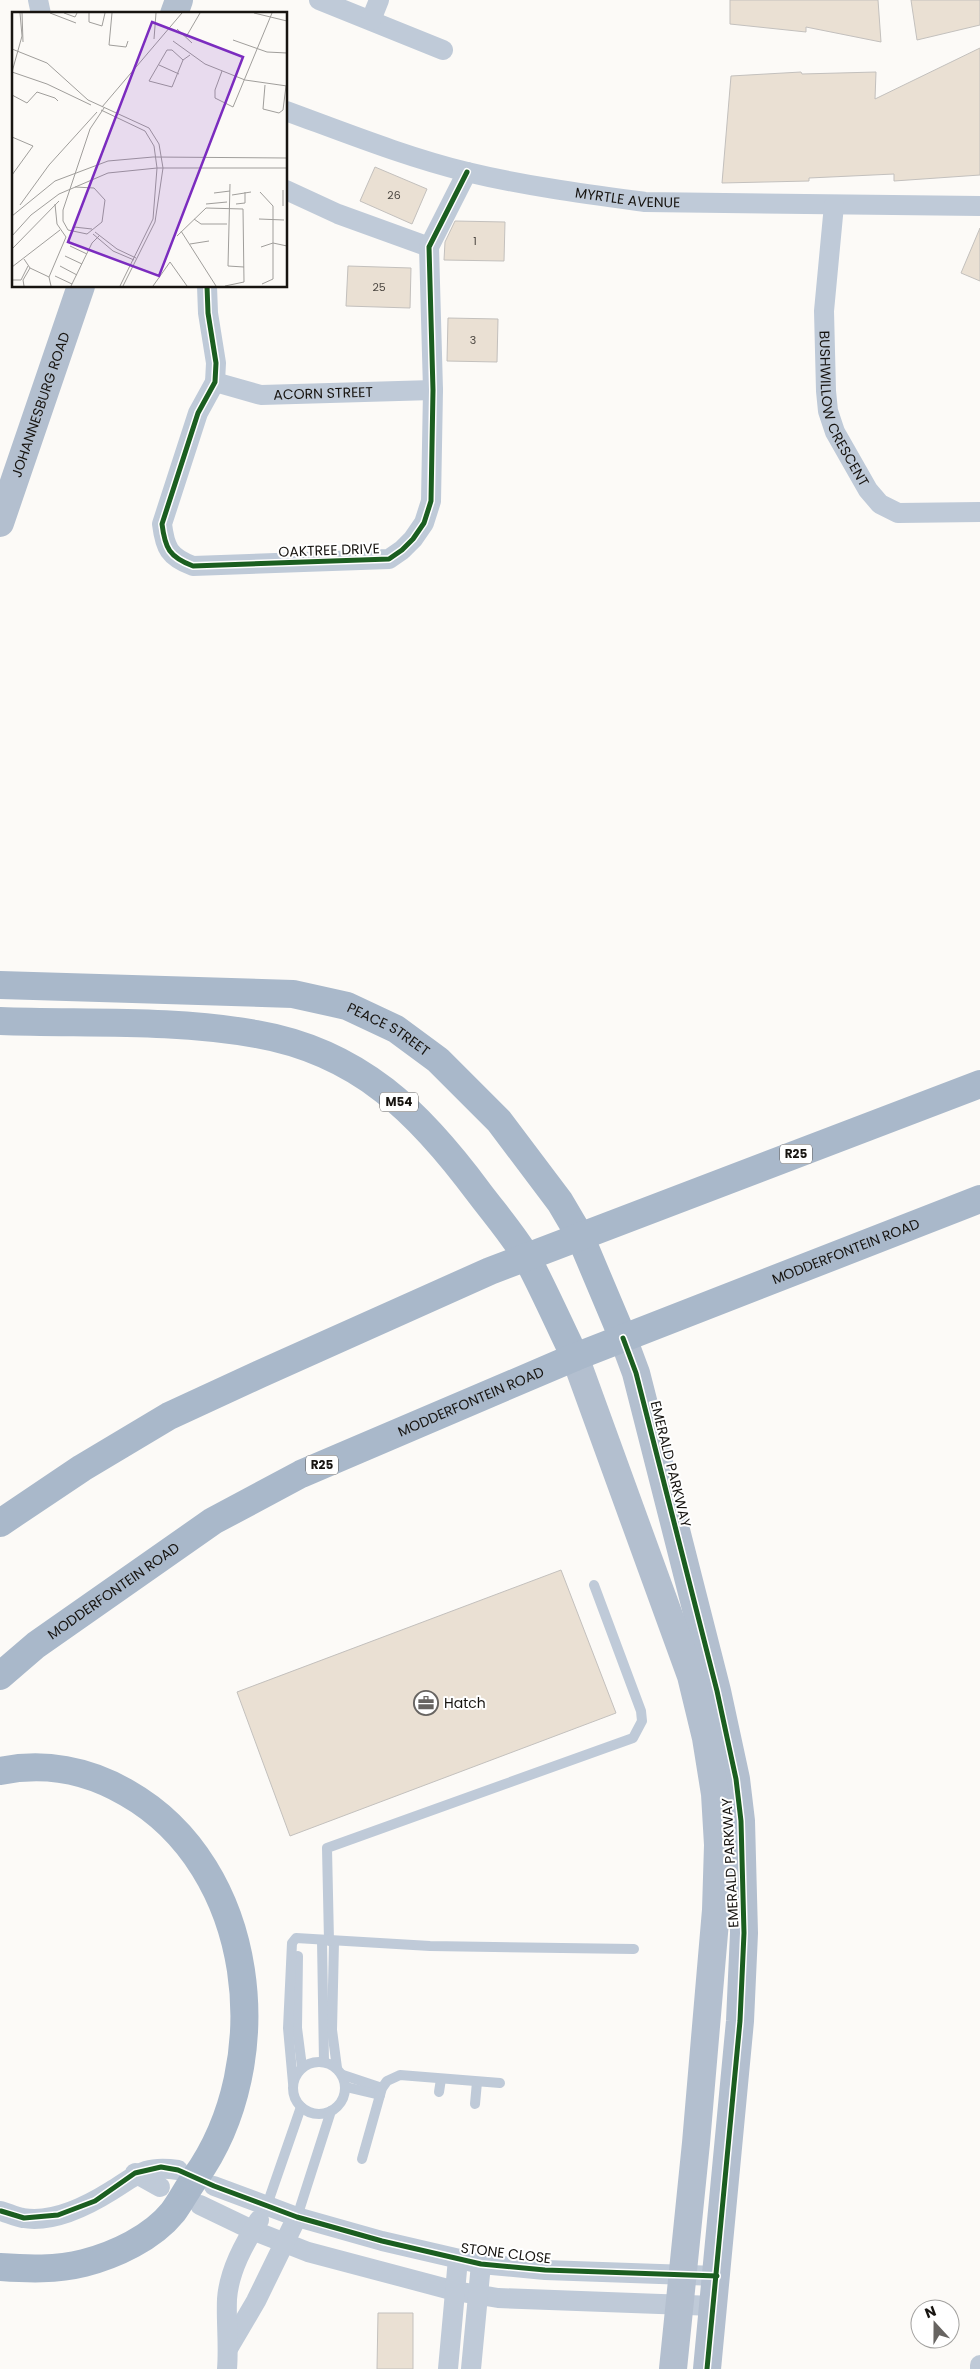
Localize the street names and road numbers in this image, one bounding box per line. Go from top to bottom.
street label: MYRTLE AVENUE [574,182,680,212]
street label: JOHANNESBURG ROAD [6,329,75,480]
street label: BUSHWILLOW CRESCENT [814,330,874,490]
street label: ACORN STREET [273,382,374,405]
street label: OAKTREE DRIVE [278,538,380,562]
street label: PEACE STREET [344,997,434,1061]
road number: M54 [380,1092,418,1112]
road number: R25 [780,1144,812,1164]
street label: MODDERFONTEIN ROAD [769,1213,923,1289]
street label: MODDERFONTEIN ROAD [395,1361,547,1442]
street label: EMERALD PARKWAY [646,1399,696,1529]
road number: R25 [306,1456,338,1474]
street label: MODDERFONTEIN ROAD [43,1537,184,1644]
street label: EMERALD PARKWAY [717,1798,743,1928]
street label: STONE CLOSE [460,2238,552,2268]

